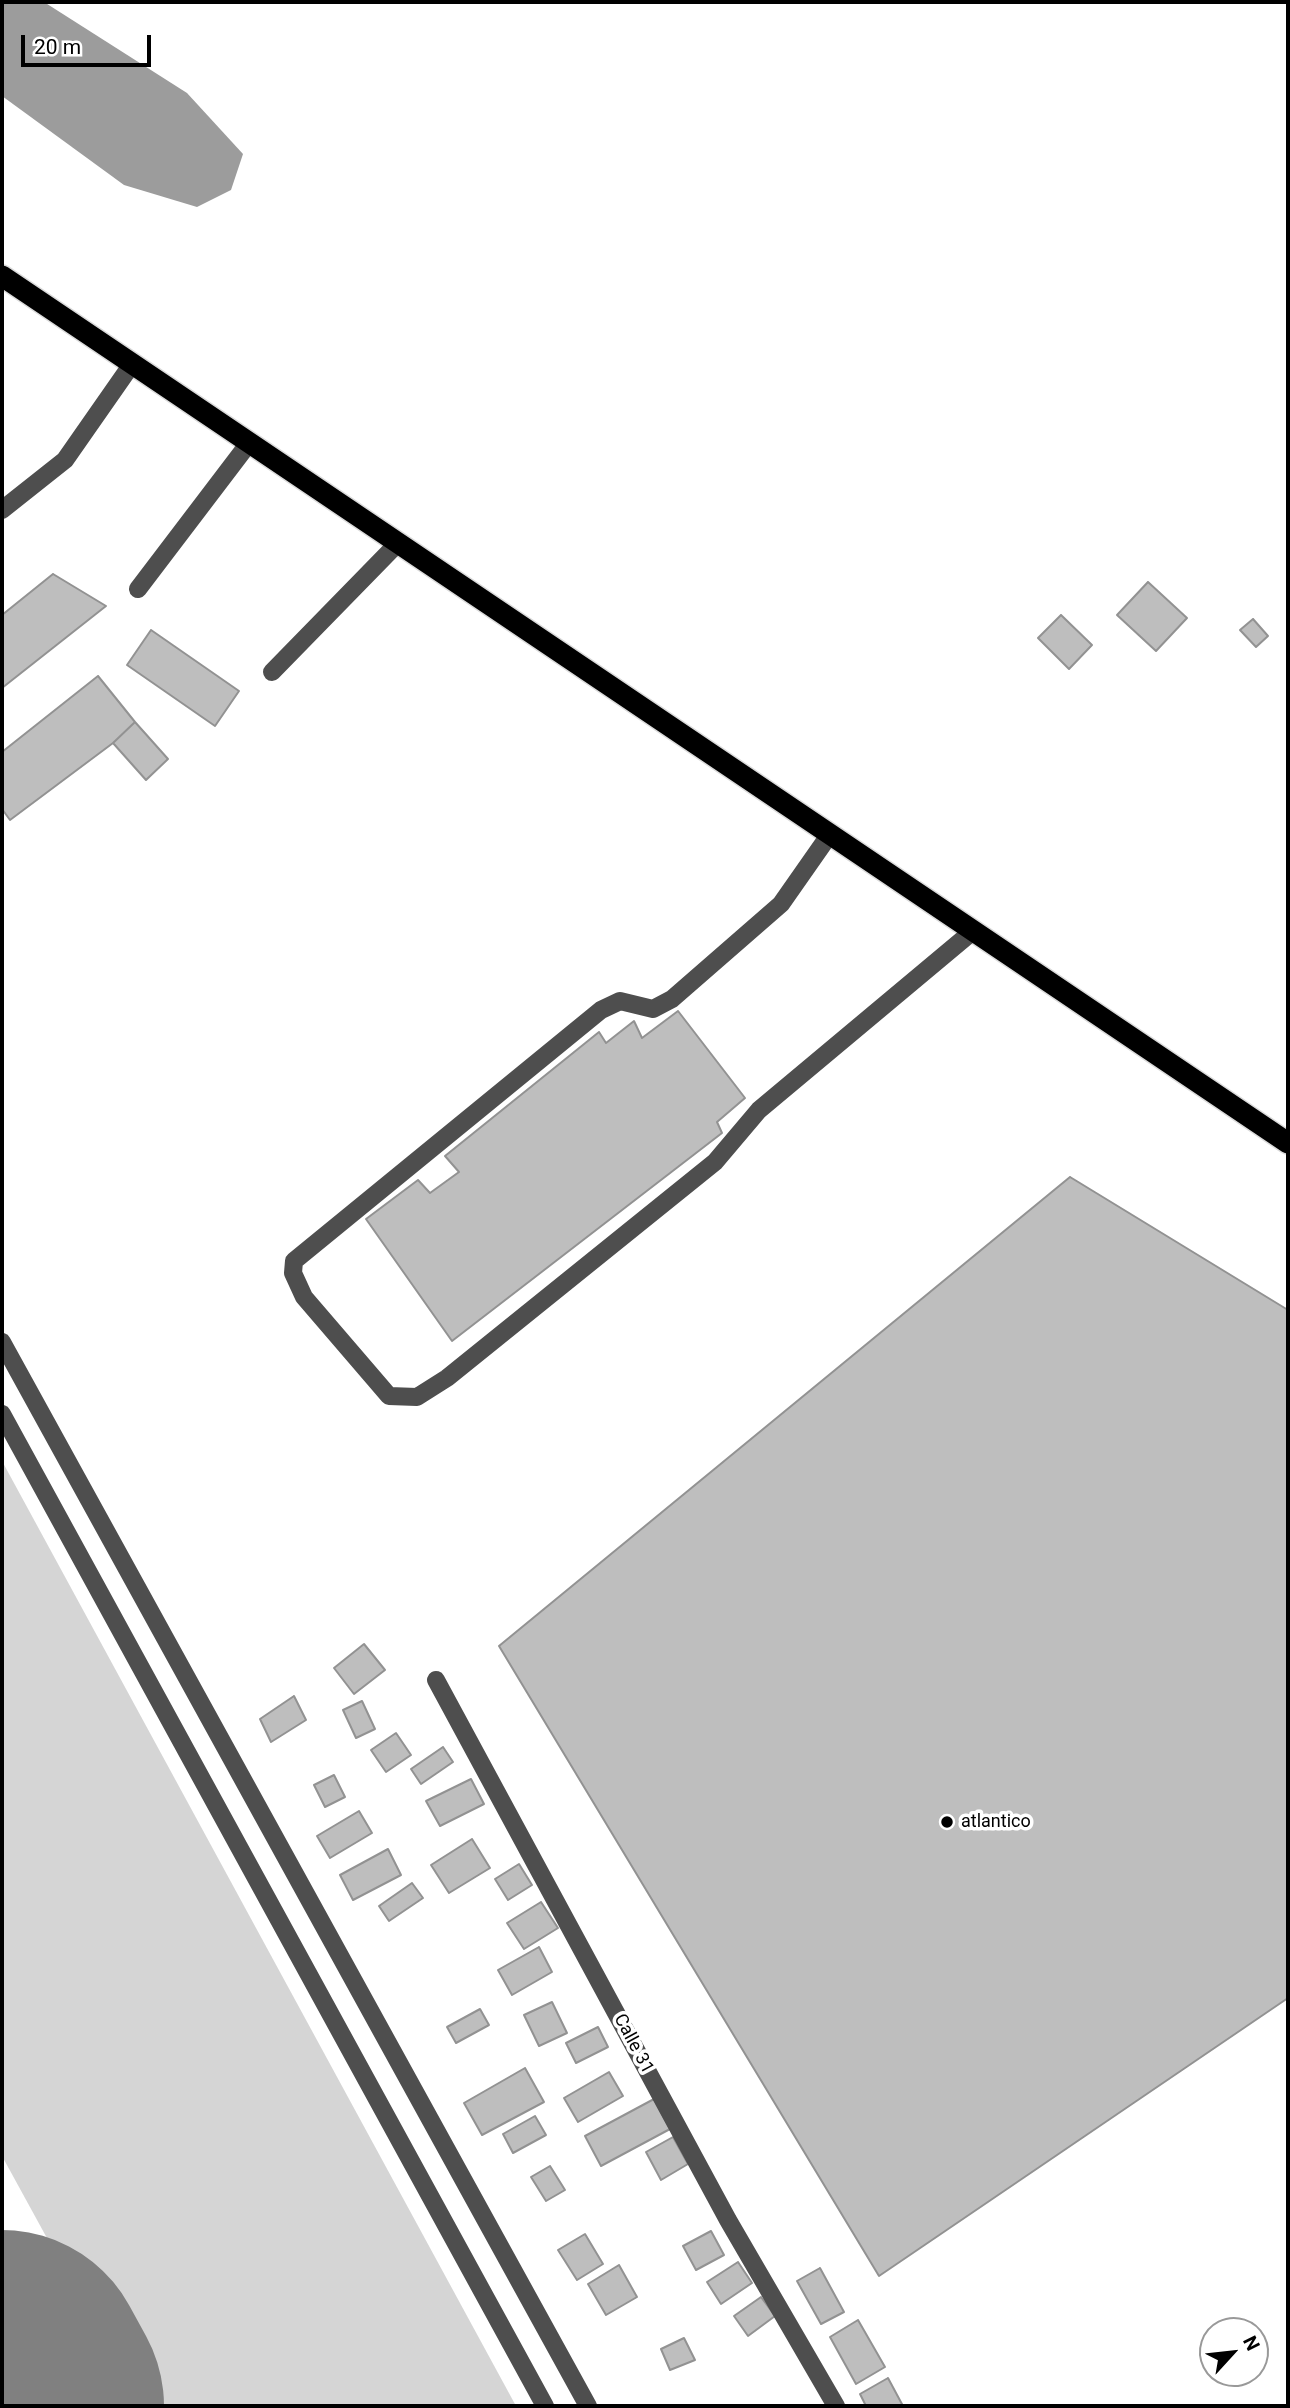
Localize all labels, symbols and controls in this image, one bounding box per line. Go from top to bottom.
scale bar [24,21,154,65]
text: 20 m [34,35,81,59]
place label: atlantico [961,1811,1031,1833]
marker: atlantico [939,1814,955,1830]
street label: Calle 31 [608,2010,658,2078]
north arrow [1199,2317,1269,2387]
text: N [1238,2332,1265,2354]

